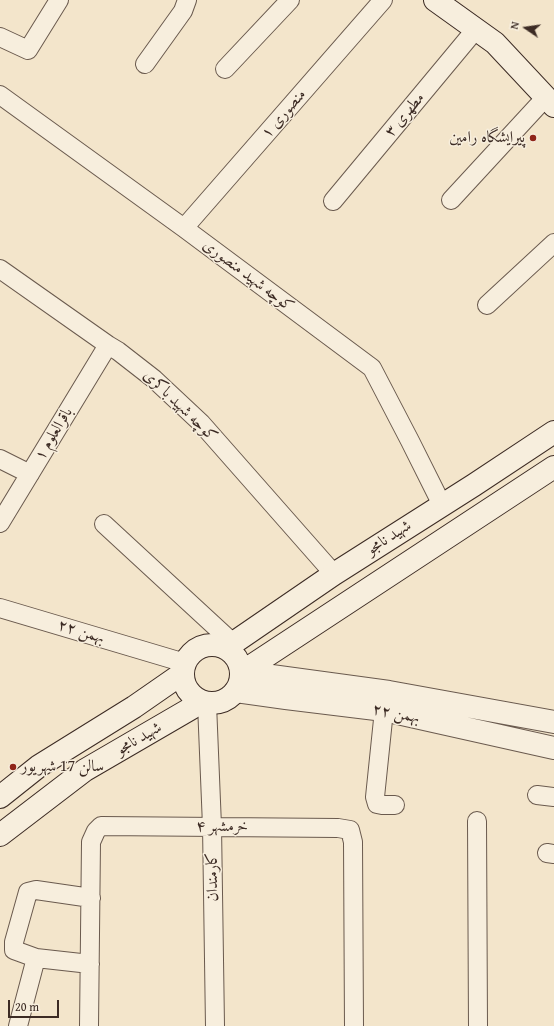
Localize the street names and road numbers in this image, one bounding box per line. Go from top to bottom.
street label: منصوری ۱ [258,86,310,142]
street label: مطهری ۳ [381,89,429,141]
street label: کوچه شهید منصوری [199,236,297,316]
street label: کوچه شهید باکری [139,366,221,446]
street label: باقرالعلوم ۱ [31,404,77,464]
street label: شهید نامجو [363,516,415,560]
street label: ۲۲ بهمن [55,616,107,648]
street label: ۲۲ بهمن [371,700,421,728]
street label: شهید نامجو [113,718,165,760]
street label: خرمشهر ۴ [196,817,248,837]
street label: کارمندان [203,852,223,902]

